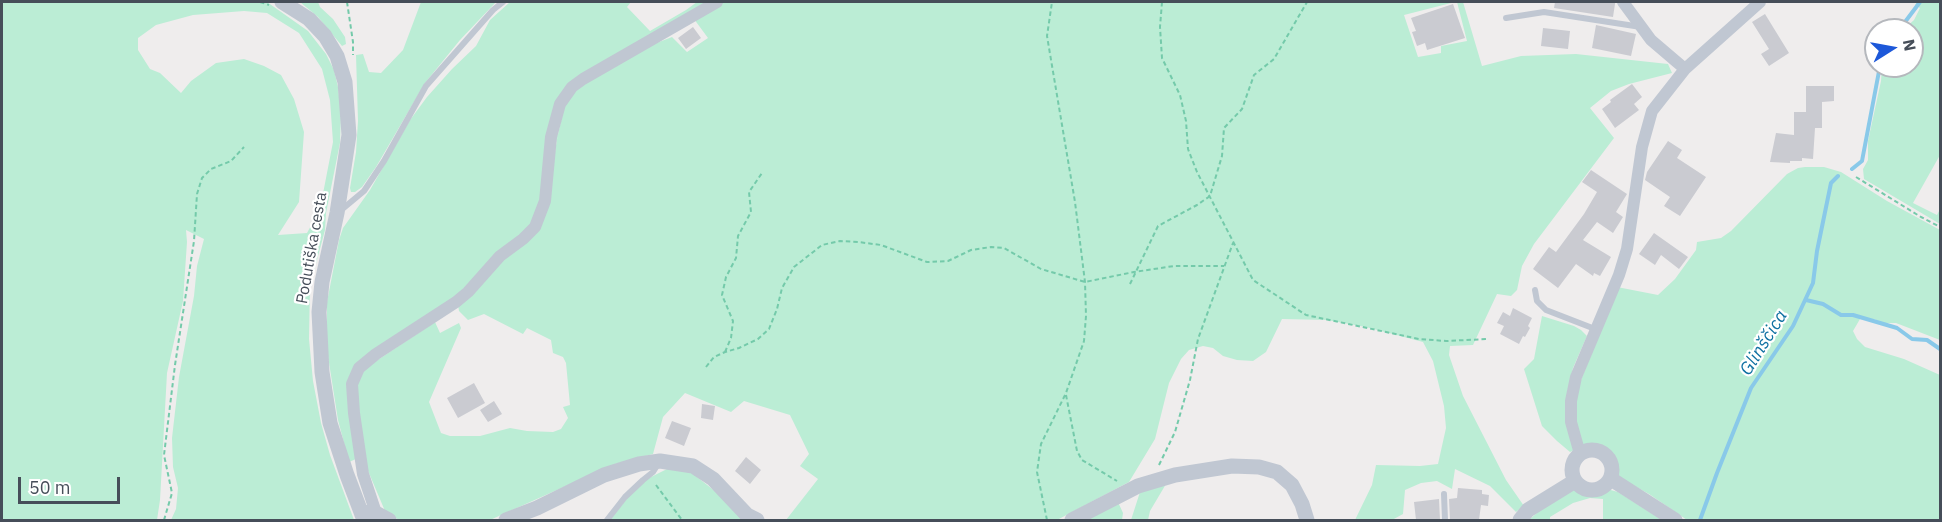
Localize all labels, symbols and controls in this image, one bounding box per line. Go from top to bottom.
north arrow [1864,18,1924,78]
text: N [1899,37,1921,53]
street label: Podutiška cesta [293,191,331,305]
water label: Glinščica [1736,306,1792,380]
scale bar [21,465,123,503]
text: 50 m [29,476,71,499]

